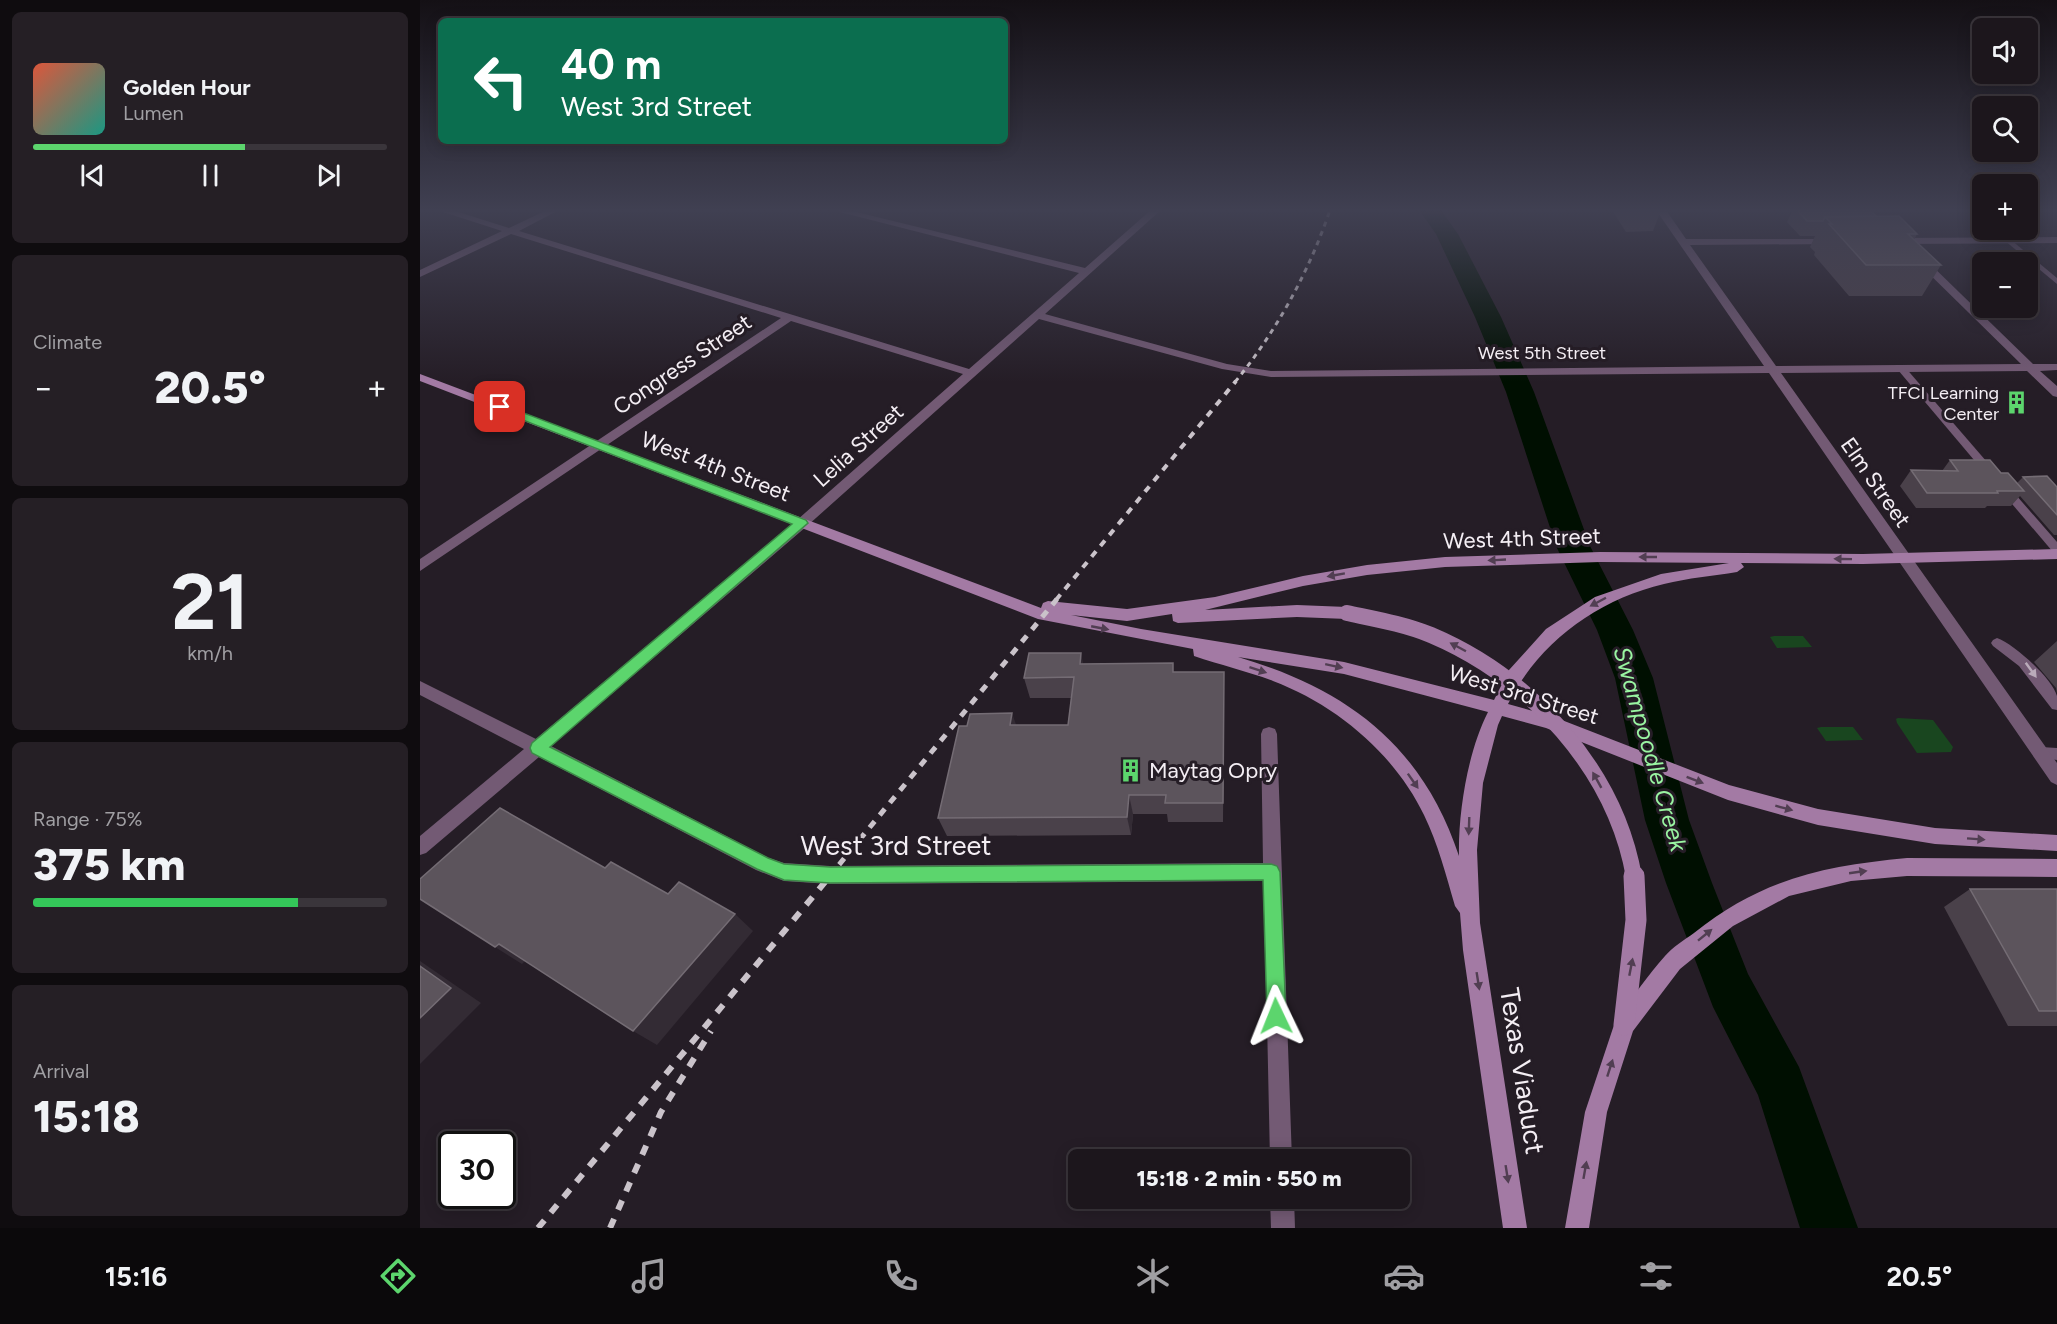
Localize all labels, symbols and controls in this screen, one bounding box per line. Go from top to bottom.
map controls [1972,18,2038,318]
button: sound [1972,18,2038,84]
text: 40 m [561,39,661,90]
icon: left [462,42,540,120]
text: Golden Hour [123,74,251,101]
text: West 3rd Street [561,90,752,123]
button: search [1972,96,2038,162]
text: Lumen [123,101,184,125]
icon: previous [76,159,109,192]
icon: pause [194,159,227,192]
icon: next [312,159,345,192]
button: + [1972,174,2038,240]
button: − [1972,252,2038,318]
street label: Congress Street [608,308,756,421]
text: Climate [33,330,102,354]
street label: West 5th Street [1478,342,1606,364]
text: 20.5° [154,360,266,414]
text: − [33,368,54,407]
text: + [366,368,387,407]
pin [474,381,525,432]
place label: TFCI Learning Center [1888,382,1999,425]
icon: arrive [483,390,516,423]
building icon: TFCI Learning Center [2004,390,2030,416]
street label: Lelia Street [808,398,909,493]
street label: West 4th Street [637,426,794,507]
street label: Elm Street [1835,432,1916,532]
street label: West 4th Street [1443,522,1601,555]
one-way arrow [1639,552,1658,562]
one-way arrow [1834,554,1853,564]
text: 21 [171,555,249,649]
one-way arrow [1487,556,1506,565]
one-way arrow [1327,571,1346,580]
one-way arrow [1589,597,1606,607]
one-way arrow [1091,624,1110,633]
text: km/h [187,641,233,665]
one-way arrow [1450,642,1467,652]
water label: Swampoodle Creek [1607,643,1694,856]
street label: West 3rd Street [1446,659,1602,730]
one-way arrow [2025,661,2037,677]
one-way arrow [1325,662,1344,671]
one-way arrow [1249,665,1267,675]
building icon: Maytag Opry [1118,757,1144,783]
place label: Maytag Opry [1149,757,1278,784]
one-way arrow [1592,771,1602,788]
one-way arrow [1407,773,1418,789]
one-way arrow [1687,776,1705,786]
one-way arrow [1775,804,1793,813]
text: Range · 75% [33,807,142,831]
one-way arrow [1465,816,1474,835]
street label: West 3rd Street [801,829,991,862]
one-way arrow [1966,835,1985,844]
text: 375 km [33,837,185,891]
one-way arrow [1849,867,1868,876]
one-way arrow [1697,930,1712,942]
one-way arrow [1626,958,1636,976]
one-way arrow [1474,972,1483,991]
position arrow [1244,984,1308,1048]
street label: Texas Viaduct [1493,985,1552,1156]
text: Arrival [33,1059,89,1083]
one-way arrow [1605,1059,1615,1077]
text: 15:18 [33,1089,140,1143]
speed limit sign: 30 [438,1131,516,1209]
one-way arrow [1581,1160,1590,1179]
text: 15:18 · 2 min · 550 m [1136,1165,1342,1192]
one-way arrow [1503,1165,1512,1184]
icon: directions [377,1255,419,1297]
icon: music [628,1255,670,1297]
icon: phone [880,1255,922,1297]
icon: climate [1132,1255,1174,1297]
icon: car [1383,1255,1425,1297]
icon: filters [1635,1255,1677,1297]
text: 15:16 [105,1260,167,1293]
text: 20.5° [1886,1260,1952,1293]

